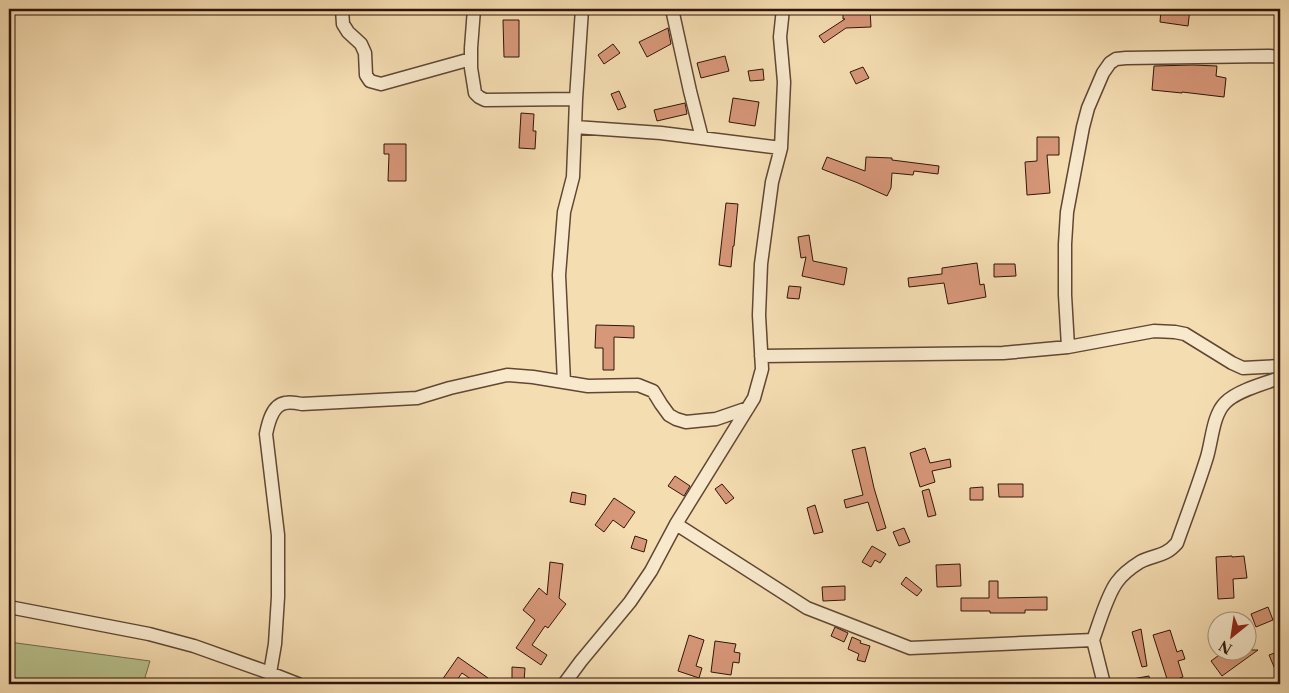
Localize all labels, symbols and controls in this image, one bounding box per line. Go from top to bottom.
north arrow [1206,610,1256,660]
text: N [1216,636,1235,658]

